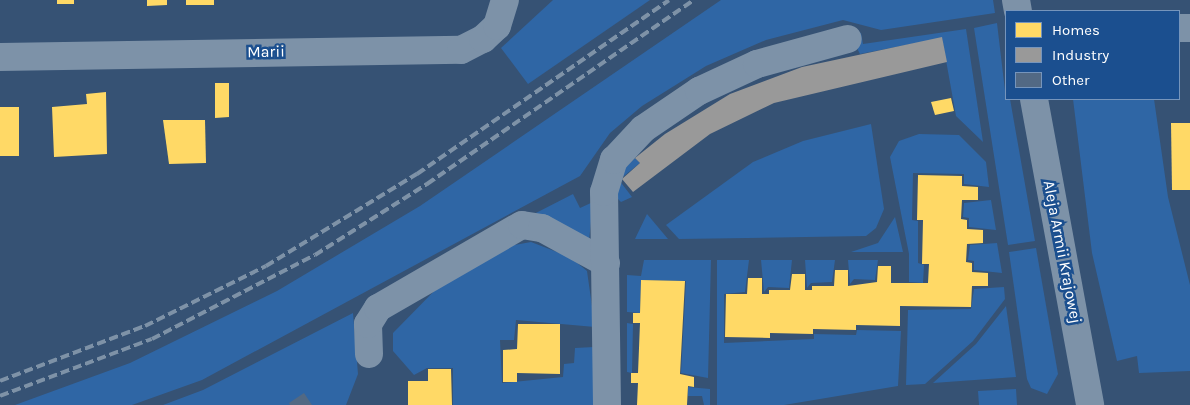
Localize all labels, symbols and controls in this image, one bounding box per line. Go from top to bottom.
legend [1005,10,1180,100]
text: Homes [1052,21,1100,39]
street label: Marii [247,42,285,62]
text: Industry [1052,46,1109,64]
text: Other [1052,71,1090,89]
street label: Aleja Armii Krajowej [1039,179,1085,325]

